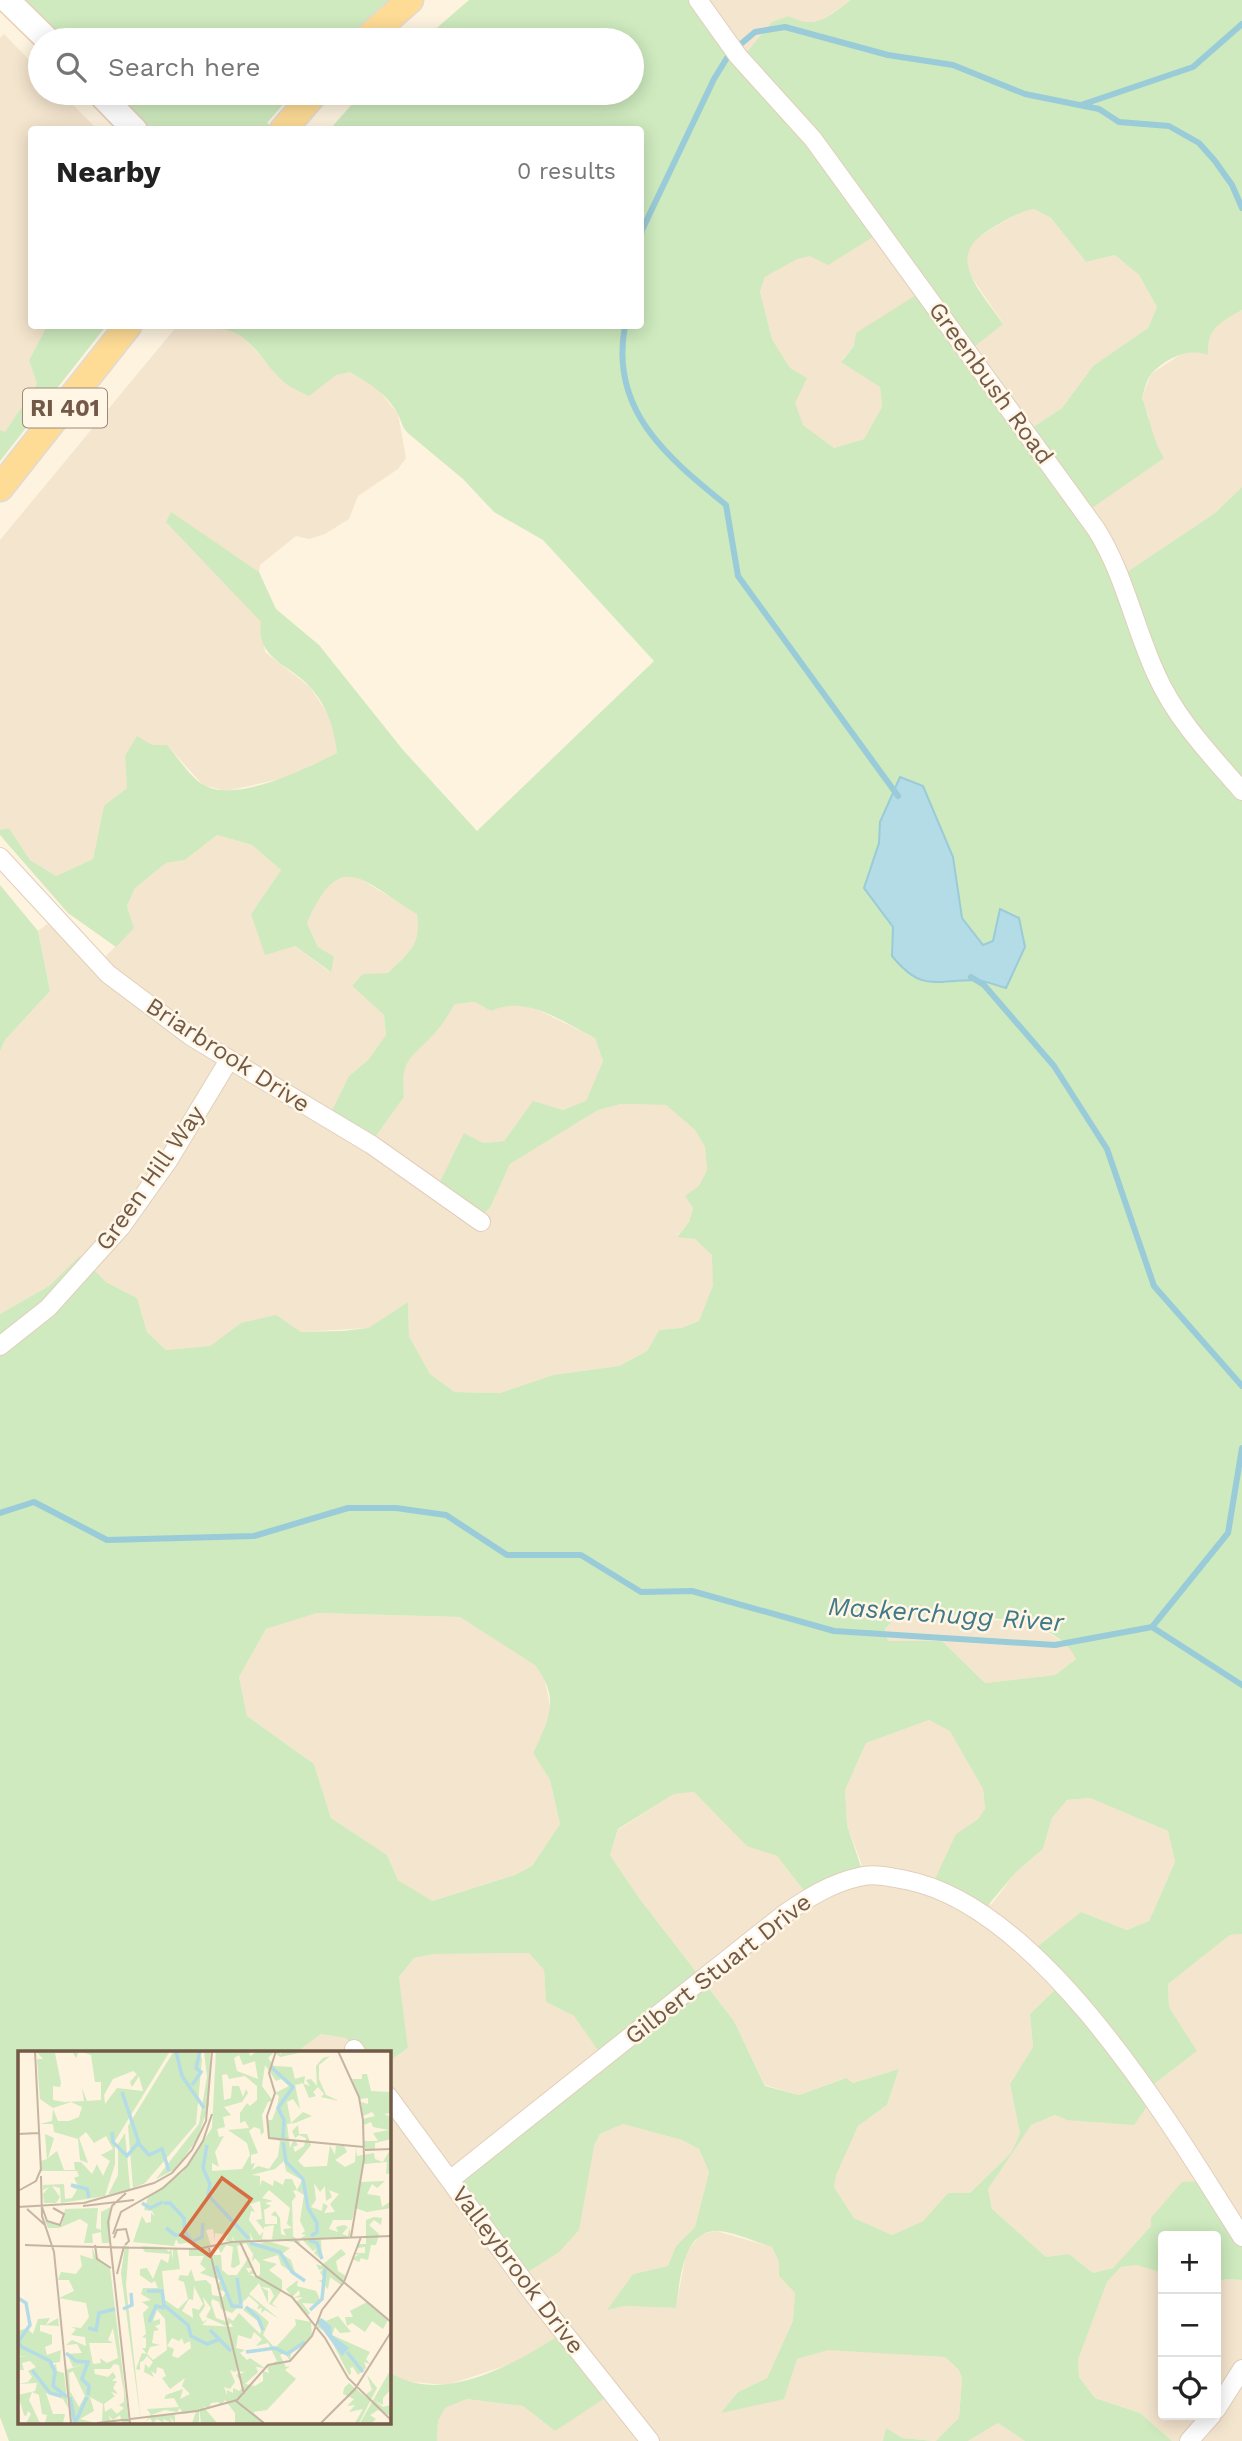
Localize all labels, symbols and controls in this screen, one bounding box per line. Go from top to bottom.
search box [28,28,644,105]
icon: search [52,48,90,86]
text: Search here [108,52,260,82]
text: Nearby [56,154,161,189]
text: 0 results [517,158,616,185]
street label: Greenbush Road [923,297,1059,469]
road number: RI 401 [23,388,107,428]
street label: Briarbrook Drive [141,992,315,1118]
street label: Green Hill Way [90,1100,211,1256]
water label: Maskerchugg River [827,1591,1066,1637]
street label: Gilbert Stuart Drive [619,1888,817,2050]
inset map [18,2051,390,2424]
street label: Valleybrook Drive [446,2181,590,2359]
map controls [1158,2231,1221,2420]
button: + [1158,2231,1221,2294]
button: − [1158,2294,1221,2357]
button: locate [1158,2357,1221,2420]

